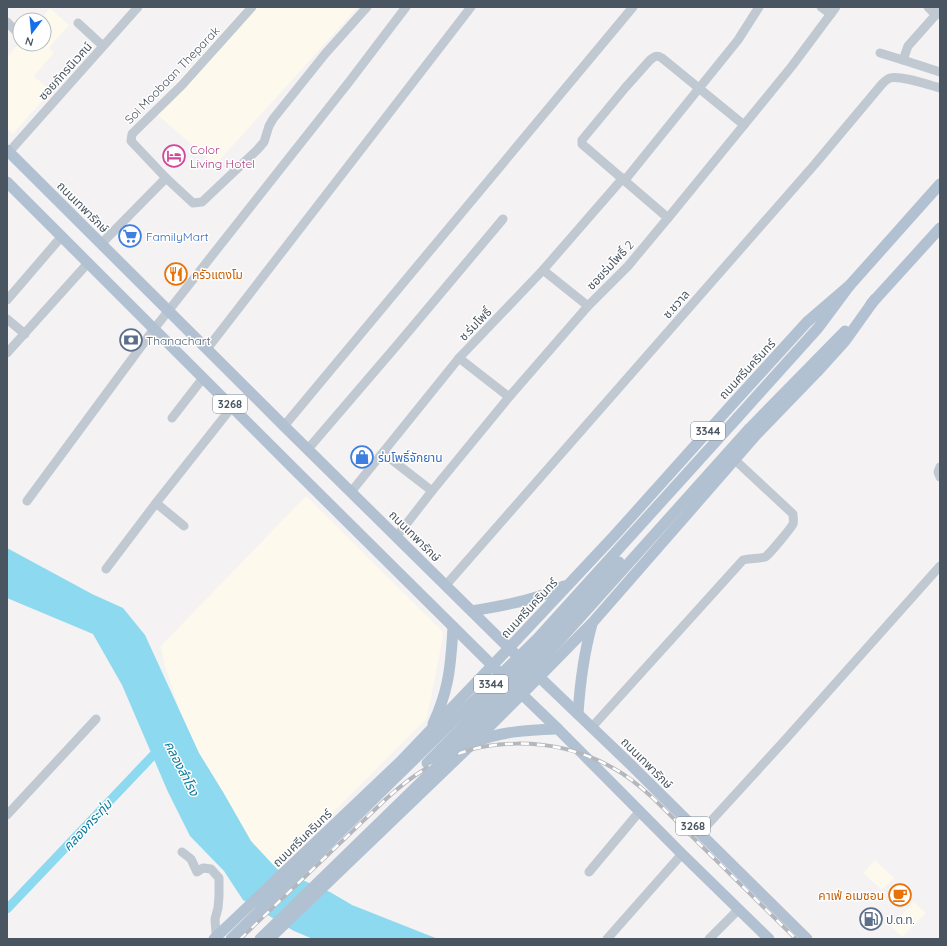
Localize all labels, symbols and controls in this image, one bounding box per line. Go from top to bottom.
north arrow [12,12,52,52]
street label: Soi Moobaan Theparak [121,23,223,127]
text: N [23,34,35,49]
street label: ซอยภัทรนิเวศน์ [35,39,95,103]
place label: Color Living Hotel [190,142,255,171]
hotel icon: Color Living Hotel [161,143,187,169]
street label: ถนนเทพารักษ์ [54,178,112,236]
supermarket icon: FamilyMart [117,223,143,249]
place label: FamilyMart [146,229,209,244]
street label: ซอยร่มโพธิ์ 2 [583,237,637,293]
restaurant icon: ครัวแตงโม [163,261,189,287]
place label: ครัวแตงโม [192,267,243,282]
street label: ซ.ชวาล [659,287,693,321]
street label: ซ.ร่มโพธิ์ [456,304,495,344]
bank icon: Thanachart [118,327,144,353]
place label: Thanachart [146,333,211,348]
street label: ถนนศรีนครินทร์ [715,336,779,402]
road number: 3268 [213,395,247,413]
road number: 3344 [691,422,725,440]
shop icon: ร่มโพธิ์จักยาน [349,444,375,470]
place label: ร่มโพธิ์จักยาน [378,450,443,465]
street label: ถนนเทพารักษ์ [386,507,444,565]
street label: ถนนศรีนครินทร์ [497,575,561,641]
road number: 3344 [474,675,508,693]
street label: ถนนเทพารักษ์ [618,734,676,792]
water label: คลองสำโรง [161,738,203,799]
water label: คลองกระทุ่ม [59,795,116,855]
street label: ถนนศรีนครินทร์ [269,806,335,870]
road number: 3268 [676,817,710,835]
cafe icon: คาเฟ่ อเมซอน [887,882,913,908]
place label: คาเฟ่ อเมซอน [818,888,884,903]
fuel station icon: ป.ต.ท. [858,906,884,932]
place label: ป.ต.ท. [886,912,915,927]

